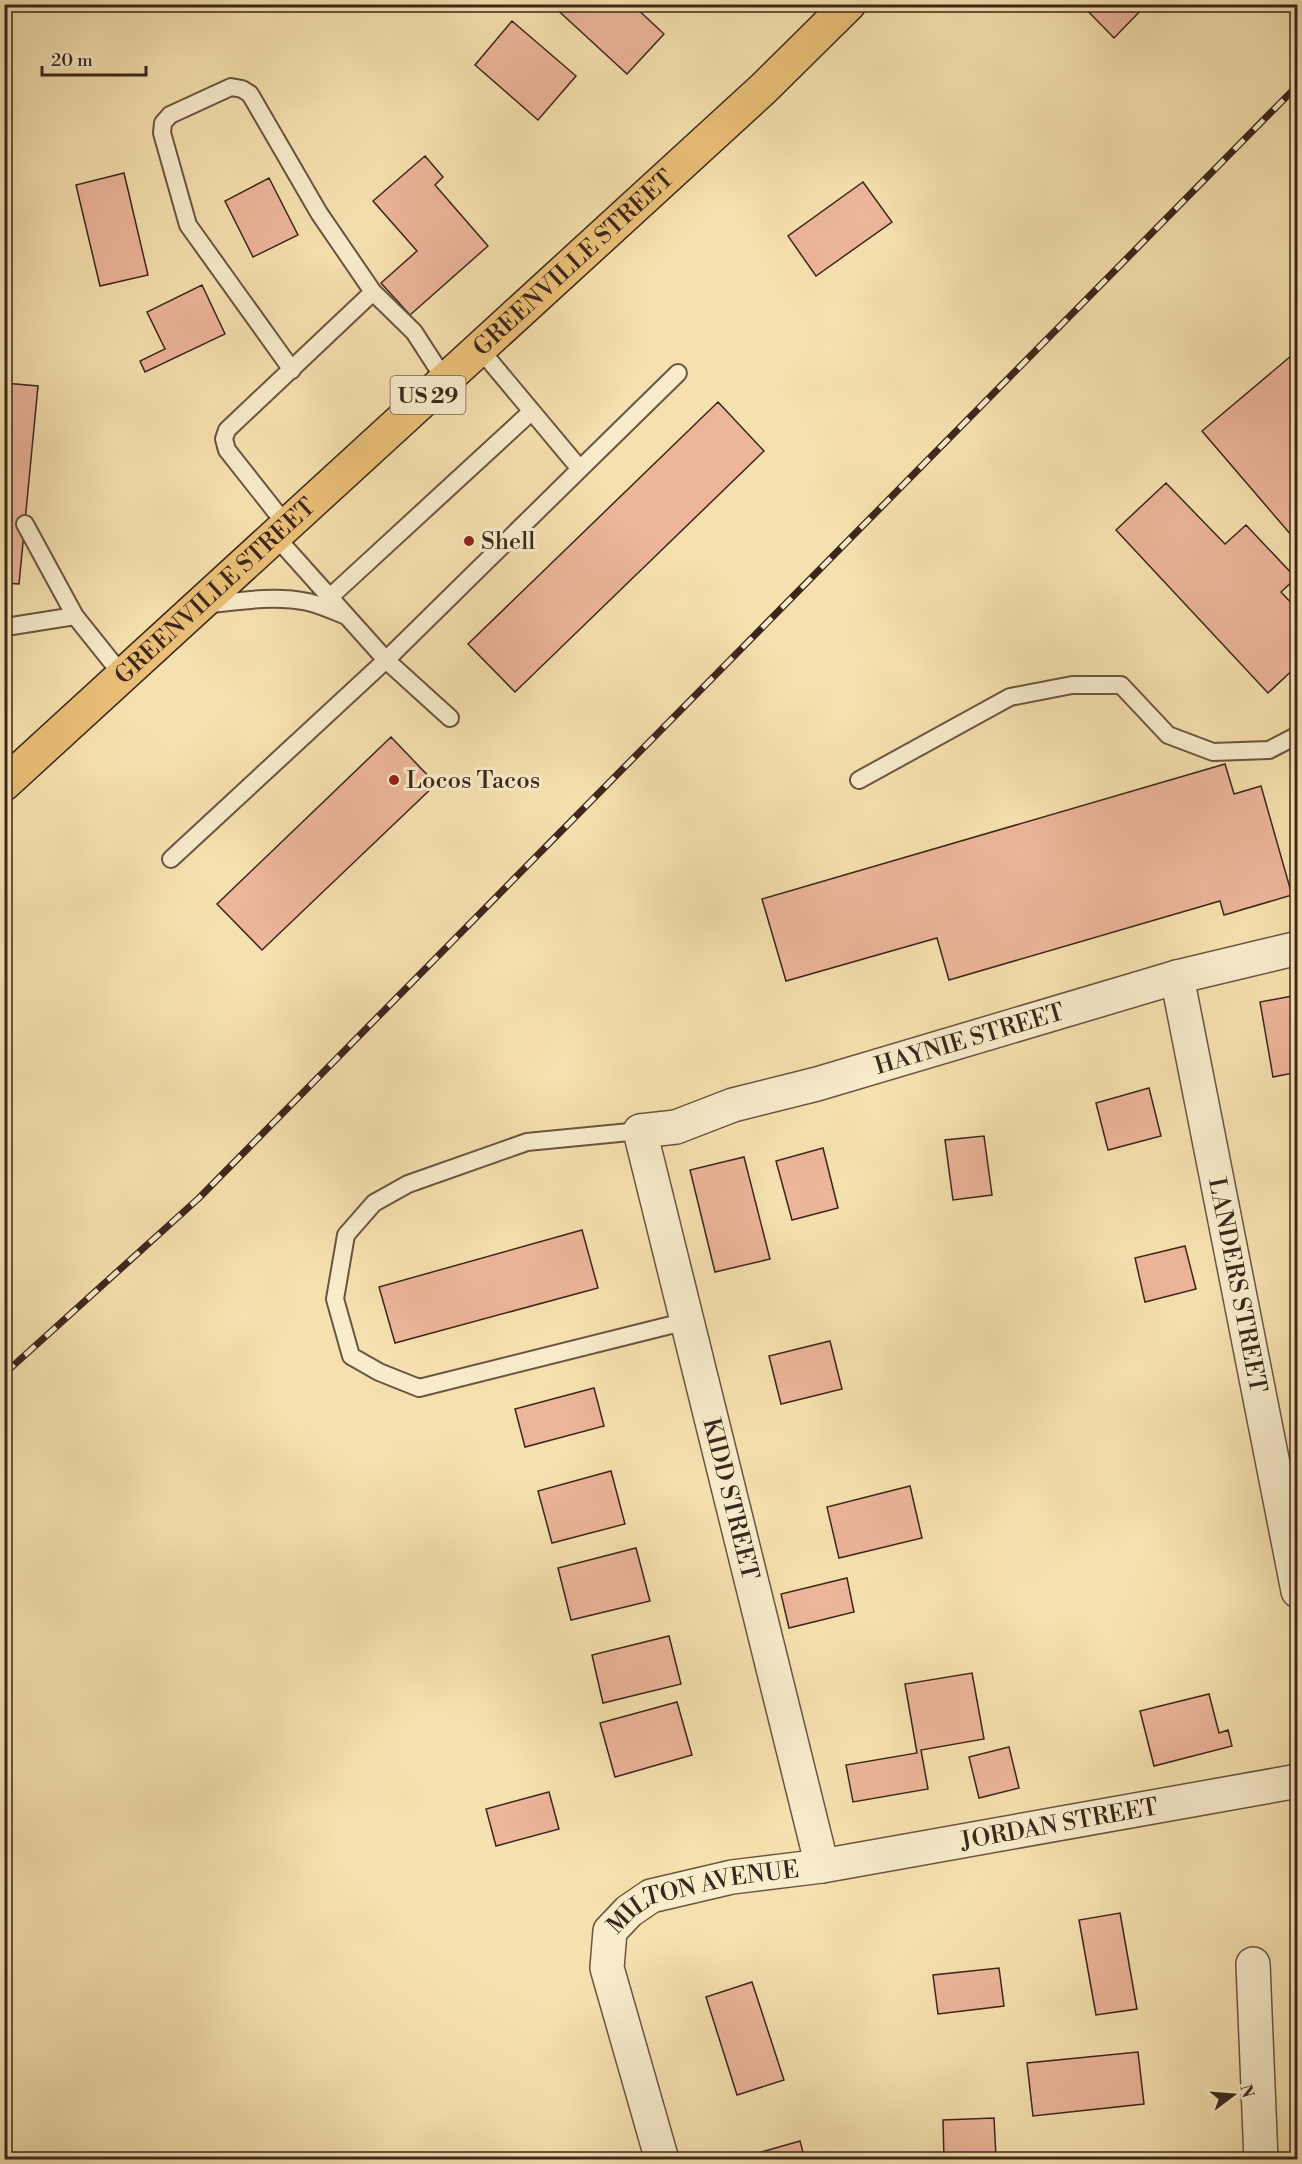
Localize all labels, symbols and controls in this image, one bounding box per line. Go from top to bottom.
scale bar [42,39,146,77]
text: 20 m [51,49,93,72]
street label: GREENVILLE STREET [467,164,681,363]
road number: US 29 [390,376,466,414]
street label: GREENVILLE STREET [109,492,322,691]
place label: Shell [481,527,535,557]
marker: Shell [462,534,476,548]
place label: Locos Tacos [406,766,540,796]
marker: Locos Tacos [387,773,401,787]
street label: HAYNIE STREET [871,997,1068,1082]
street label: LANDERS STREET [1201,1175,1273,1395]
street label: KIDD STREET [695,1415,765,1583]
street label: JORDAN STREET [957,1792,1161,1857]
street label: MILTON AVENUE [601,1855,801,1941]
north arrow [1203,2065,1263,2125]
text: N [1235,2082,1258,2100]

